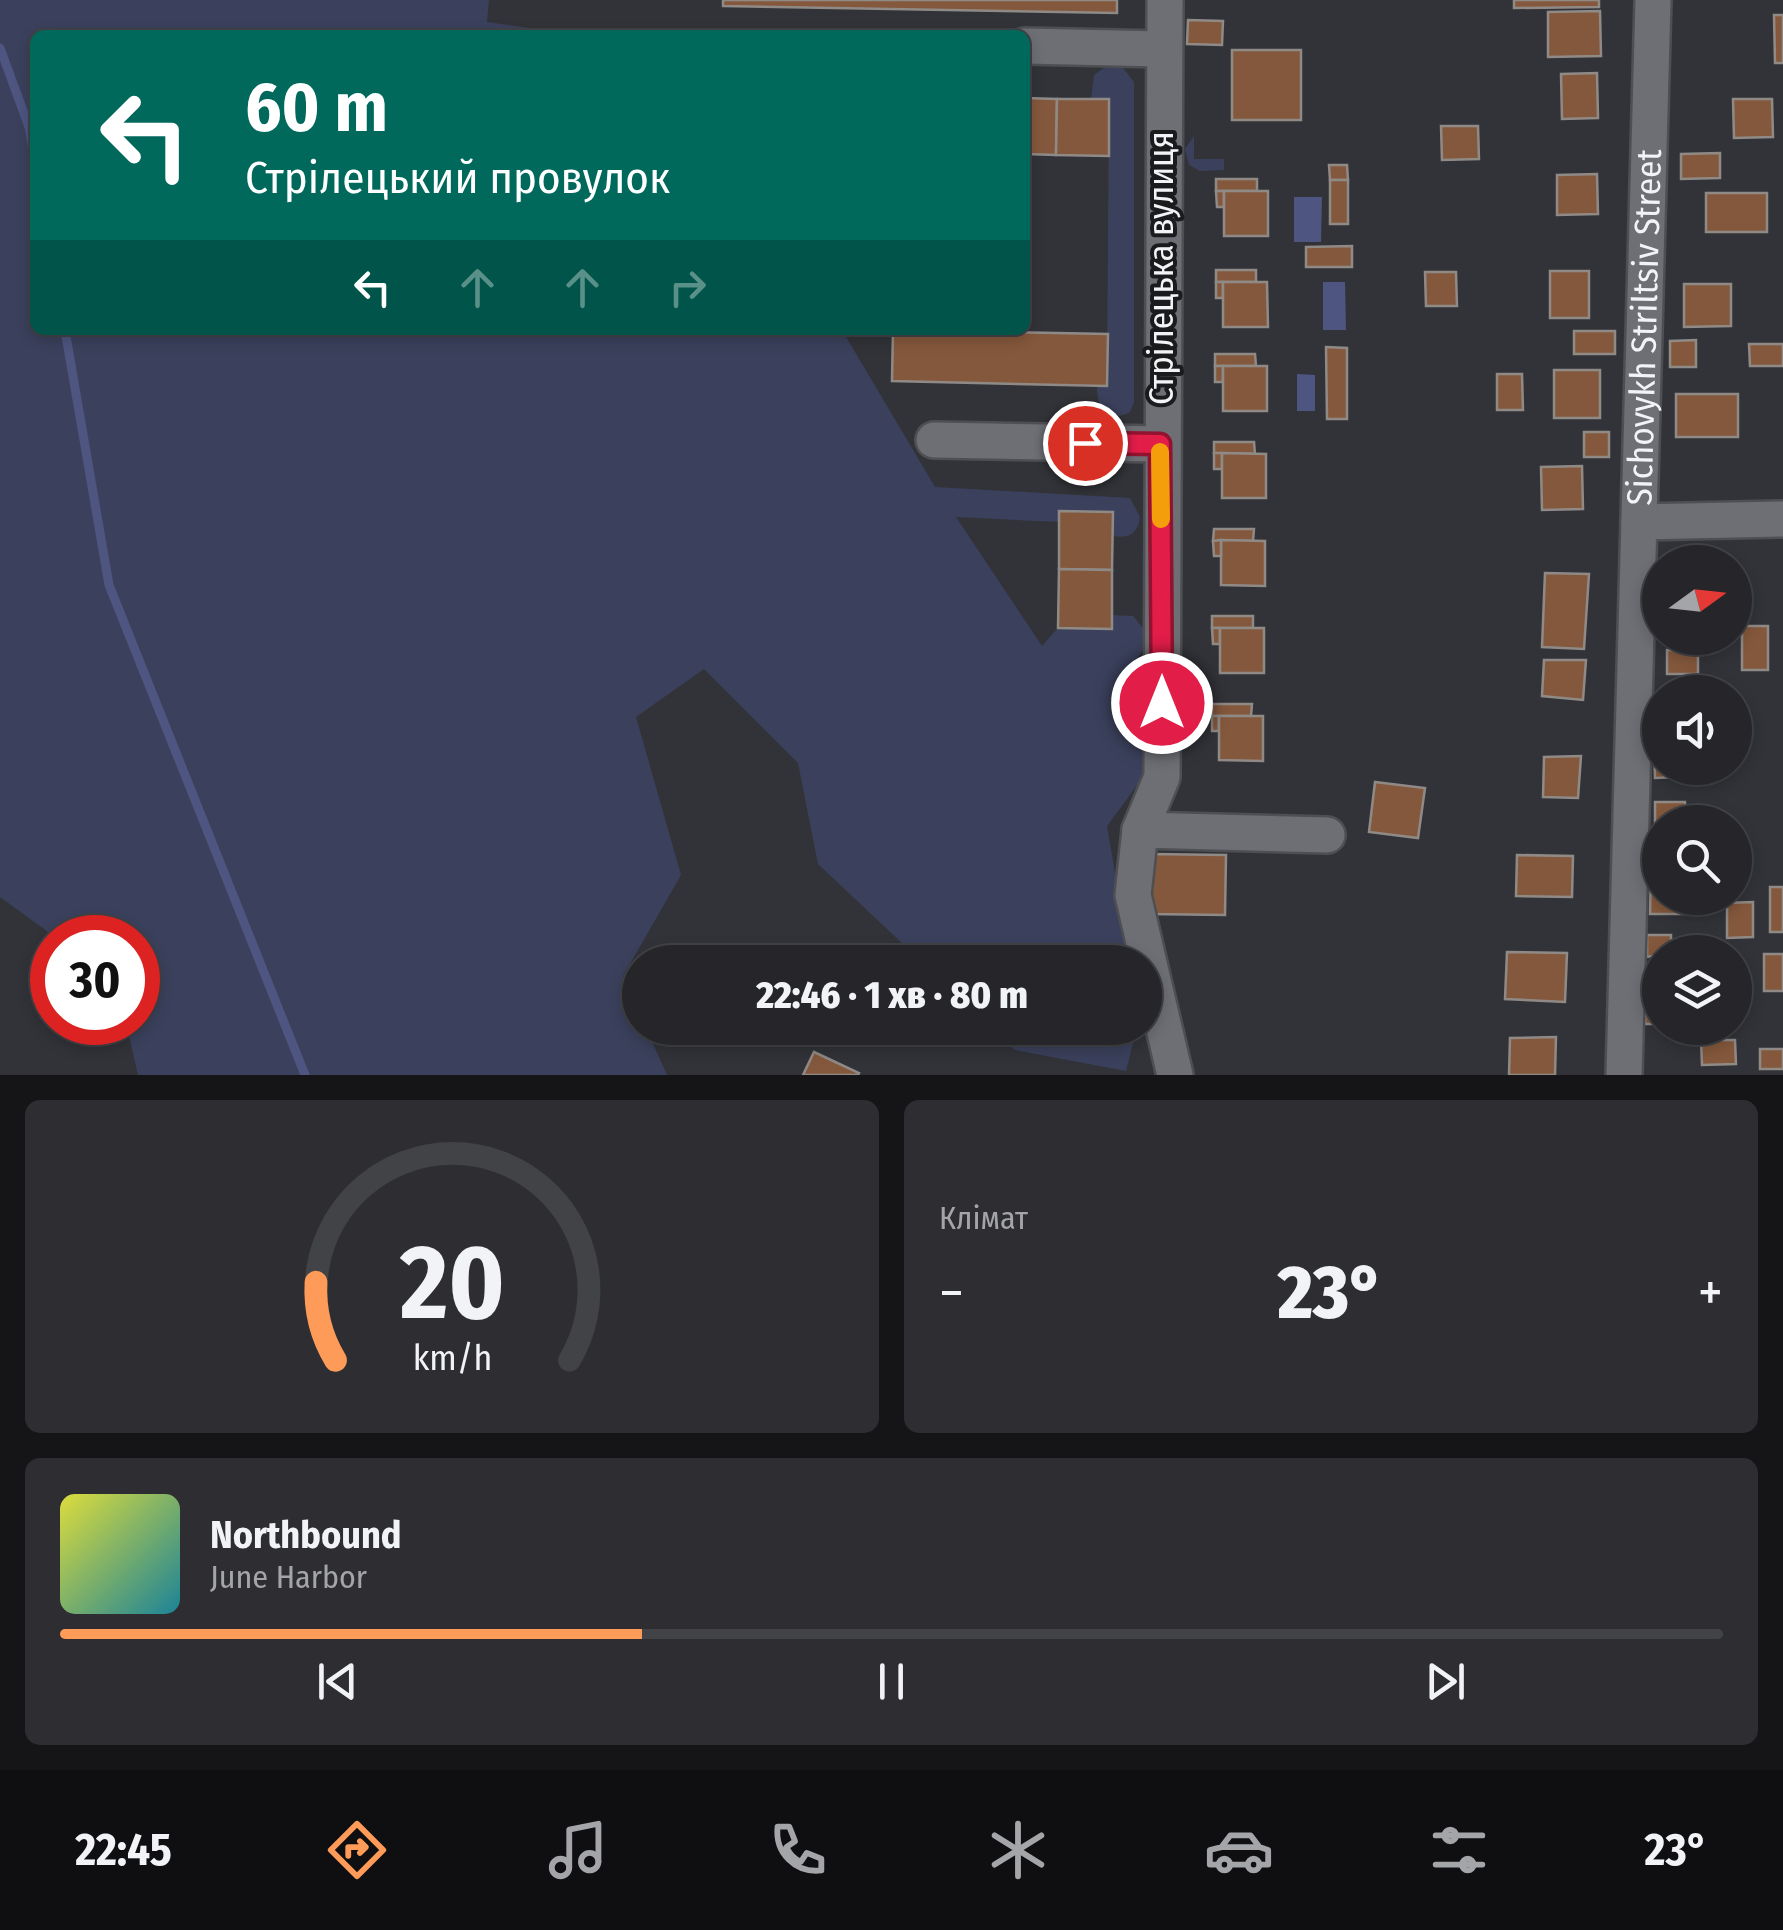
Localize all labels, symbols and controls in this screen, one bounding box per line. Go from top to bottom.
text: 60 m [245,66,388,150]
icon: left [80,70,210,200]
street label: Стрілецька вулиця [1140,131,1182,405]
street label: Sichovykh Striltsiv Street [1618,148,1670,506]
text: Стрілецький провулок [245,151,670,205]
icon: left [345,260,400,315]
icon: ahead [450,260,505,315]
icon: ahead [555,260,610,315]
icon: right [660,260,715,315]
pin [1043,401,1128,486]
icon: arrive [1058,416,1113,471]
north arrow [1642,545,1752,655]
map controls [1642,545,1752,1045]
position arrow [1110,651,1214,755]
button: sound [1642,675,1752,785]
button: search [1642,805,1752,915]
speed limit sign: 30 [30,915,160,1045]
button: layers [1642,935,1752,1045]
text: 22:46 · 1 хв · 80 m [756,972,1028,1018]
text: Клімат [939,1199,1028,1237]
text: 20 [399,1221,504,1346]
text: 23° [1278,1248,1384,1338]
text: − [939,1260,964,1326]
text: + [1698,1260,1723,1326]
text: km/h [412,1337,492,1379]
text: Northbound [210,1512,402,1558]
text: June Harbor [210,1558,367,1596]
icon: previous [310,1654,365,1709]
icon: pause [864,1654,919,1709]
icon: next [1418,1654,1473,1709]
icon: directions [322,1815,392,1885]
icon: music [543,1815,613,1885]
icon: phone [763,1815,833,1885]
icon: climate [983,1815,1053,1885]
icon: car [1204,1815,1274,1885]
icon: filters [1424,1815,1494,1885]
text: 22:45 [75,1823,172,1877]
text: 23° [1645,1823,1708,1877]

